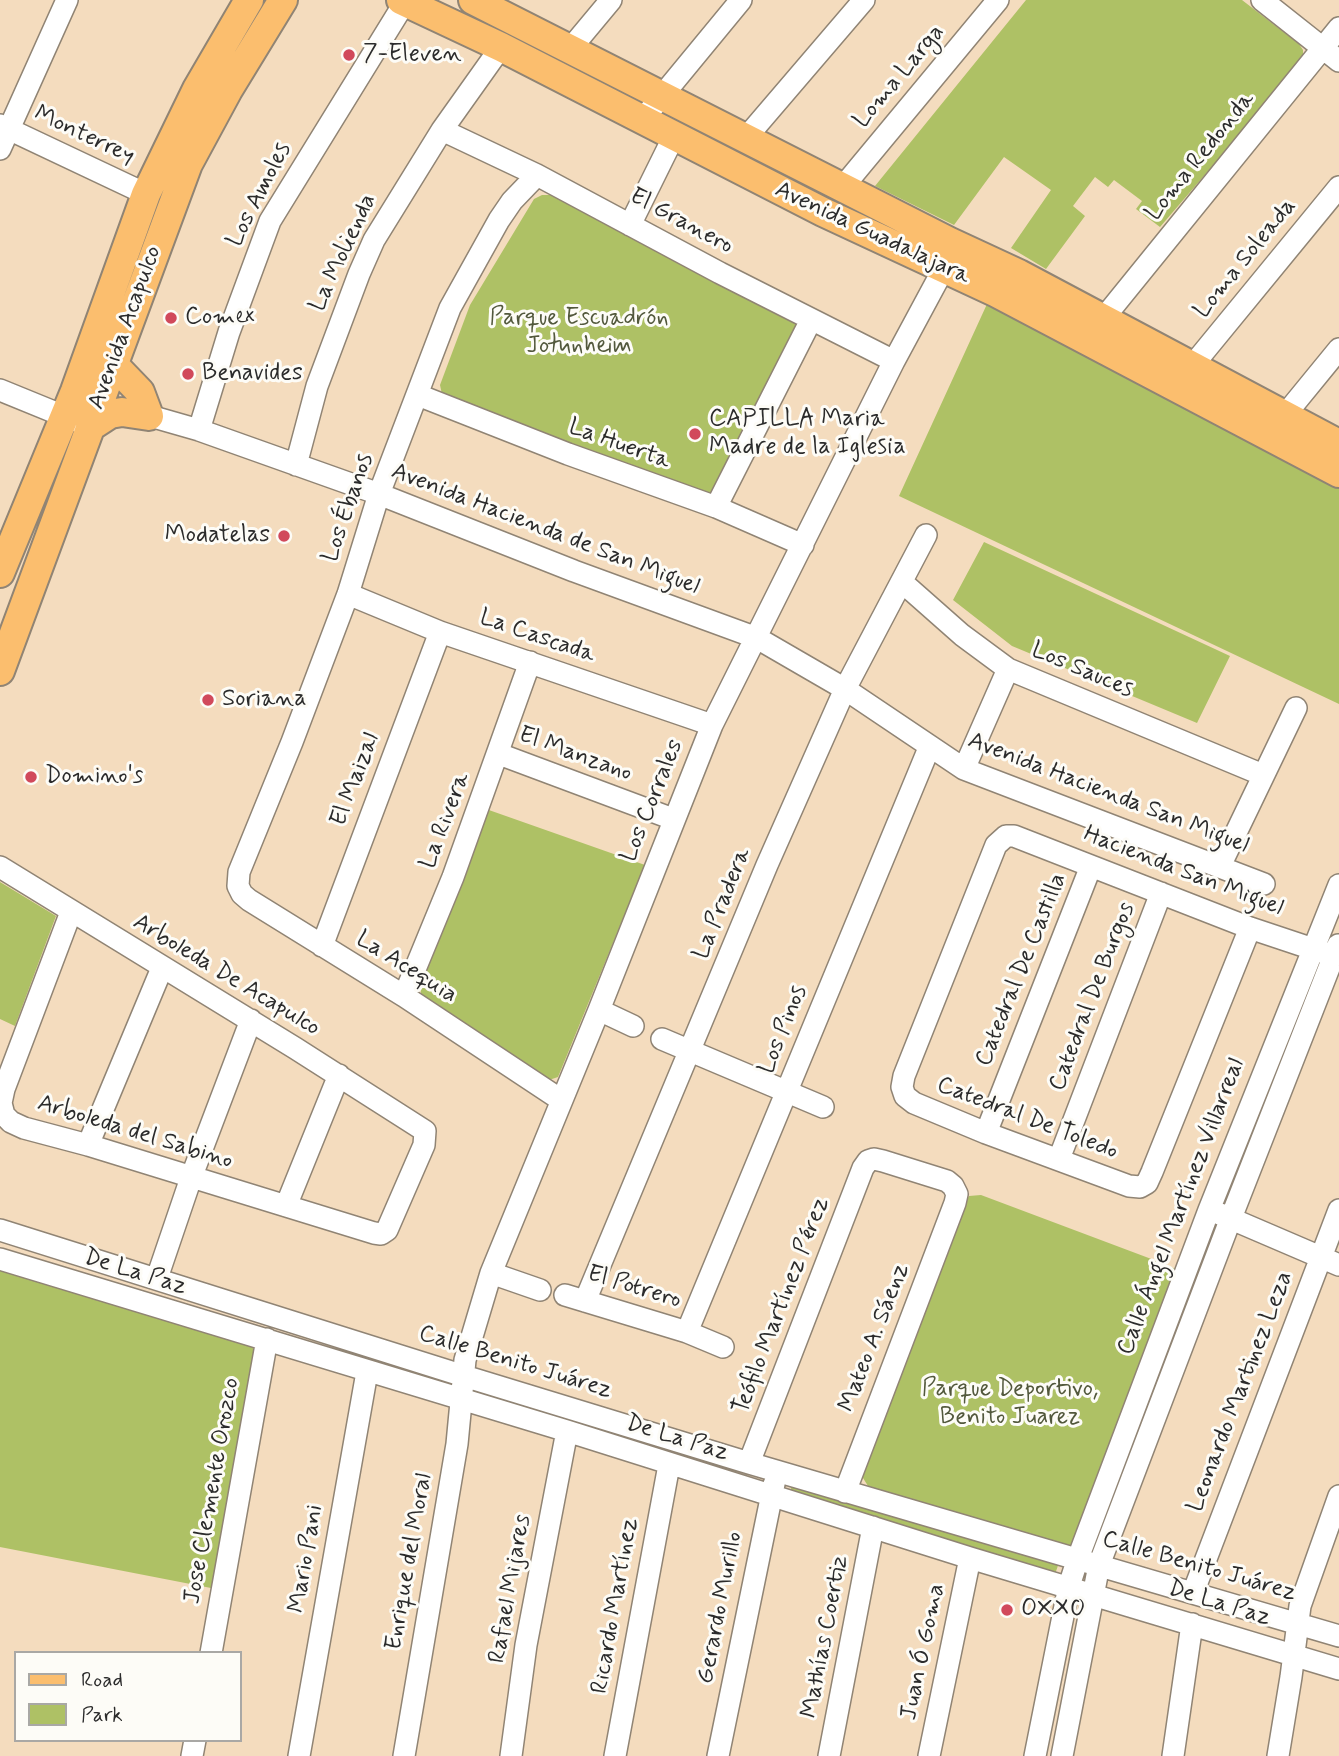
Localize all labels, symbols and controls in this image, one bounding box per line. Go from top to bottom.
street label: Loma Larga [848,19,952,135]
place label: 7-Eleven [363,41,462,69]
marker: 7-Eleven [341,47,357,63]
street label: Loma Redonda [1140,87,1262,227]
street label: Monterrey [29,100,139,172]
street label: Los Amoles [221,138,299,252]
street label: Avenida Guadalajara [770,176,974,292]
street label: El Granero [624,183,738,261]
street label: La Molienda [304,190,384,316]
street label: Loma Soleada [1189,193,1303,325]
street label: Avenida Acapulco [83,242,169,414]
place label: Comex [185,304,255,332]
park label: Parque Escuadrón Jotunheim [490,305,668,361]
marker: Comex [163,310,179,326]
place label: Benavides [202,360,303,388]
marker: Benavides [180,366,196,382]
place label: CAPILLA Maria Madre de la Iglesia [709,406,906,462]
street label: La Huerta [564,413,674,477]
marker: CAPILLA Maria Madre de la Iglesia [687,426,703,442]
street label: Los Ébanos [317,450,381,566]
street label: Avenida Hacienda de San Miguel [387,458,703,602]
place label: Modatelas [165,522,270,550]
marker: Modatelas [276,528,292,544]
street label: La Cascada [475,604,599,670]
street label: Los Sauces [1027,637,1137,705]
place label: Soriana [222,686,306,714]
marker: Soriana [200,692,216,708]
street label: El Manzano [514,721,636,789]
street label: Avenida Hacienda San Miguel [963,727,1253,861]
street label: El Maizal [325,729,387,831]
street label: Los Corrales [615,735,691,867]
place label: Domino's [45,763,143,791]
marker: Domino's [23,769,39,785]
street label: La Rivera [415,769,477,873]
street label: Hacienda San Miguel [1079,821,1287,923]
street label: La Pradera [688,844,758,964]
street label: Catedral De Castilla [970,869,1074,1071]
street label: Catedral De Burgos [1044,899,1142,1095]
street label: Arboleda De Acapulco [127,909,325,1043]
street label: La Acequia [350,926,462,1010]
street label: Los Pinos [753,981,815,1079]
street label: Calle Ángel Martínez Villarreal [1112,1055,1252,1359]
street label: Catedral De Toledo [932,1071,1122,1167]
street label: Arboleda del Sabino [34,1090,236,1176]
street label: Teófilo Martínez Pérez [727,1194,837,1418]
street label: De La Paz [80,1244,190,1302]
street label: El Potrero [584,1260,684,1316]
street label: Mateo A. Sáenz [833,1260,917,1416]
street label: Leonardo Martinez Leza [1182,1268,1300,1516]
street label: Calle Benito Juárez [415,1320,615,1406]
street label: Jose Clemente Orozco [179,1376,247,1606]
park label: Parque Deportivo, Benito Juarez [922,1376,1098,1432]
street label: De La Paz [622,1410,732,1468]
street label: Enrique del Moral [380,1471,440,1653]
street label: Mario Pani [283,1503,331,1615]
street label: Rafael Mijares [484,1512,538,1666]
street label: Ricardo Martínez [586,1516,646,1696]
street label: Calle Benito Juárez [1099,1526,1299,1608]
street label: Gerardo Murillo [692,1530,750,1686]
street label: Mathías Coertiz [796,1553,856,1721]
street label: De La Paz [1164,1575,1274,1633]
street label: Juan Ó Goma [895,1581,953,1723]
place label: OXXO [1021,1596,1085,1624]
marker: OXXO [999,1602,1015,1618]
legend [14,1651,242,1742]
text: Road [81,1666,123,1694]
text: Park [81,1701,123,1729]

